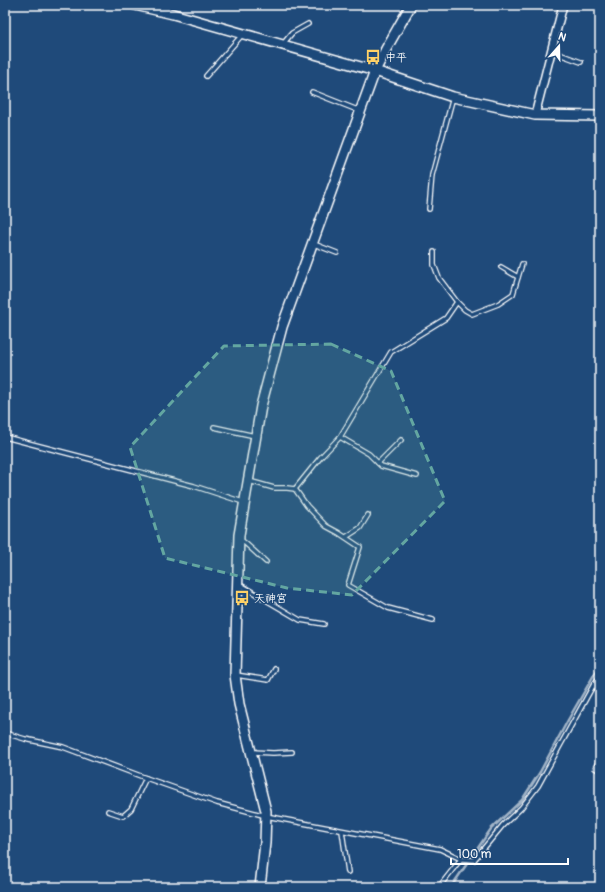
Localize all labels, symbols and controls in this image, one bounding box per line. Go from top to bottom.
north arrow [539,26,579,66]
text: N [557,30,568,45]
bus stop icon: 中平 [364,48,382,66]
place label: 中平 [385,51,407,64]
bus stop icon: 天神宮 [233,589,251,607]
place label: 天神宮 [254,592,287,605]
scale bar [451,840,568,866]
text: 100 m [457,847,492,862]

